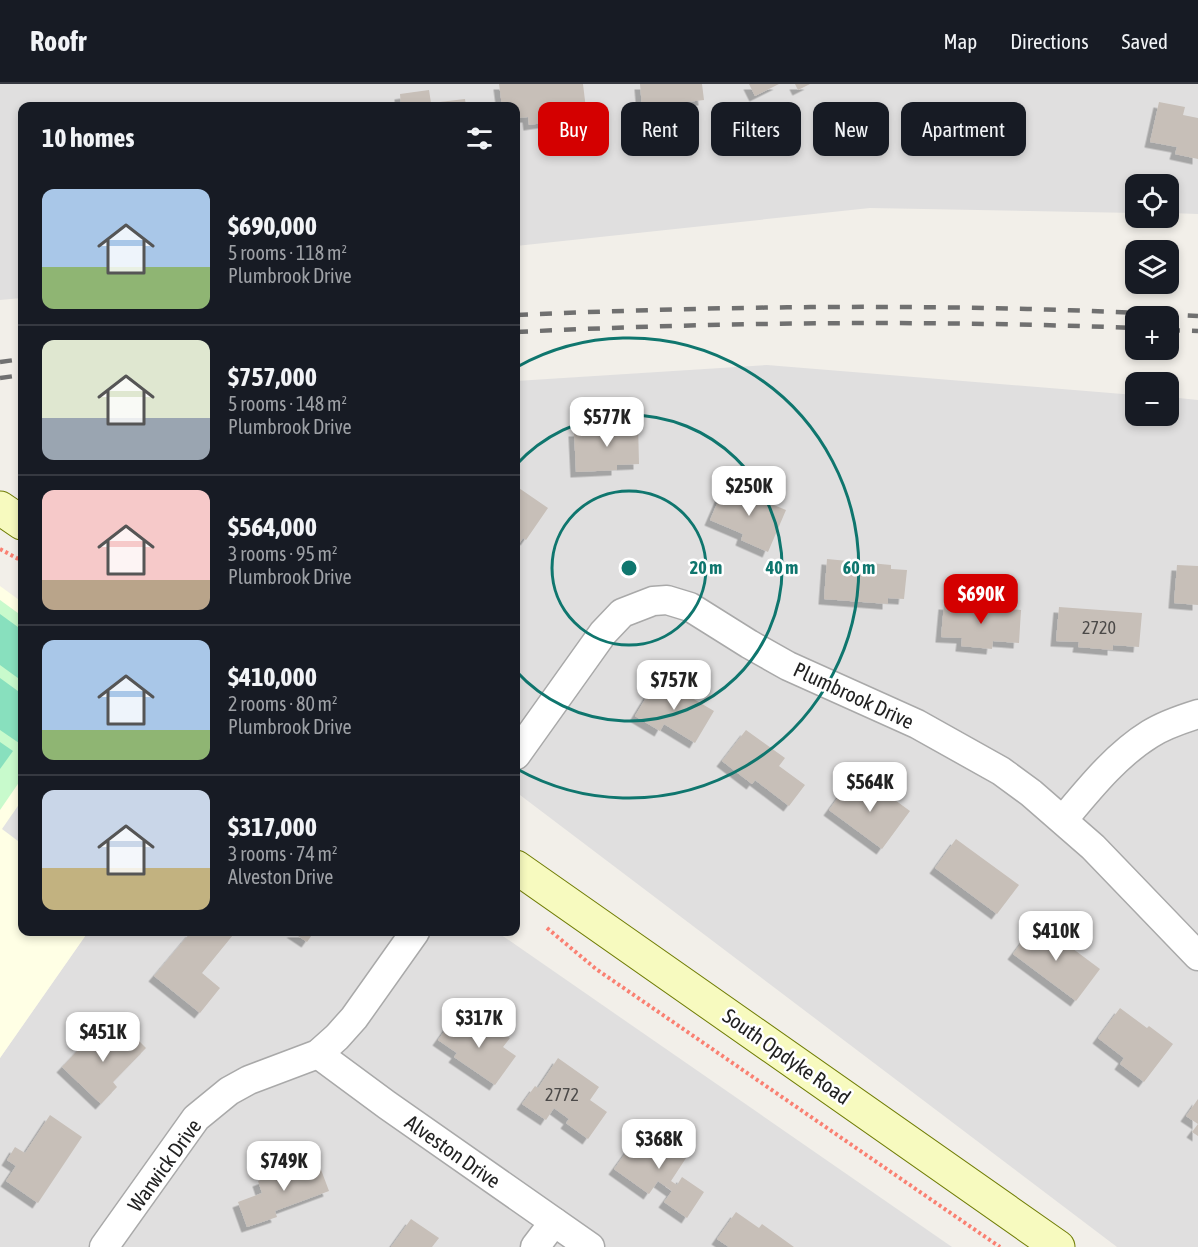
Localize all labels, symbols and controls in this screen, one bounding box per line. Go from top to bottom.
text: Roofr [30,25,86,57]
text: Map [943,29,977,53]
text: Directions [1010,29,1089,53]
text: Saved [1122,29,1168,53]
chip: Buy [538,102,609,156]
chip: Rent [621,102,699,156]
chip: Filters [711,102,801,156]
chip: New [813,102,889,156]
chip: Apartment [901,102,1026,156]
icon: filters [463,122,496,155]
text: 10 homes [42,123,135,153]
map controls [1125,174,1179,426]
button: locate [1125,174,1179,228]
text: $690,000 [228,211,317,241]
icon: home [90,213,162,285]
button: layers [1125,240,1179,294]
text: 5 rooms · 118 m² [228,241,347,264]
text: Plumbrook Drive [228,264,352,287]
button: + [1125,306,1179,360]
text: $757,000 [228,362,317,392]
icon: home [90,364,162,436]
button: − [1125,372,1179,426]
text: 5 rooms · 148 m² [228,392,347,415]
pin: $577K [565,397,649,448]
text: $577K [584,405,630,428]
text: Plumbrook Drive [228,415,352,438]
pin: $250K [707,466,791,517]
text: $250K [726,474,772,497]
text: $564,000 [228,512,317,542]
icon: home [90,514,162,586]
text: 3 rooms · 95 m² [228,542,338,565]
text: 20 m [690,557,722,578]
text: 40 m [765,557,798,578]
text: 60 m [843,557,875,578]
centre of rings [619,558,639,578]
text: Plumbrook Drive [228,565,352,588]
pin: $690K [939,574,1023,625]
text: $690K [958,582,1004,605]
house number: 2720 [1082,617,1116,638]
street label: Plumbrook Drive [790,657,918,733]
pin: $757K [632,660,716,711]
text: $410,000 [228,662,317,692]
icon: home [90,664,162,736]
text: $757K [651,668,697,691]
text: 2 rooms · 80 m² [228,692,338,715]
text: Plumbrook Drive [228,715,352,738]
pin: $564K [828,762,912,813]
text: $564K [847,770,893,793]
text: $317,000 [228,812,317,842]
icon: home [90,814,162,886]
text: 3 rooms · 74 m² [228,842,338,865]
text: Alveston Drive [228,865,333,888]
pin: $410K [1014,911,1098,962]
text: $410K [1033,919,1079,942]
pin: $317K [437,998,521,1049]
street label: South Opdyke Road [719,1003,855,1109]
text: $317K [456,1006,502,1029]
pin: $451K [61,1012,145,1063]
text: $451K [80,1020,126,1043]
house number: 2772 [545,1084,579,1105]
street label: Alveston Drive [401,1109,505,1193]
street label: Warwick Drive [122,1114,206,1216]
pin: $368K [617,1119,701,1170]
text: $368K [636,1127,682,1150]
pin: $749K [242,1141,326,1192]
text: $749K [261,1149,307,1172]

